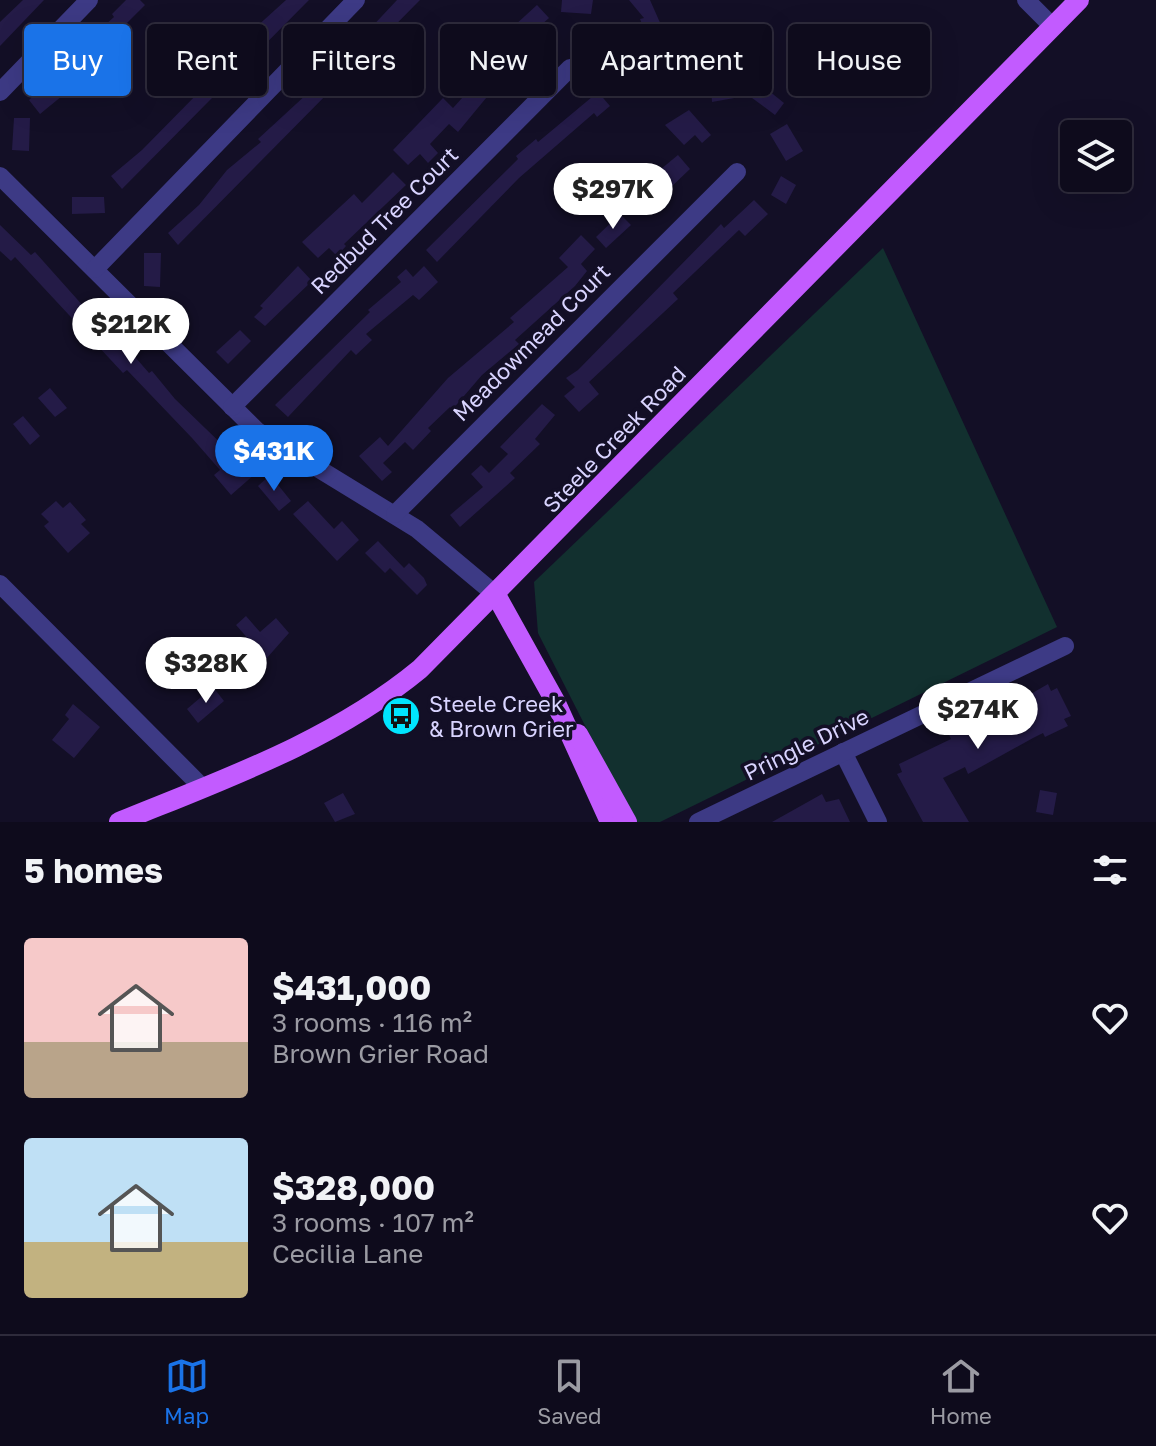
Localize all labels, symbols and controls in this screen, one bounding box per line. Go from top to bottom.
chip: Buy [24,24,131,96]
chip: Rent [147,24,267,96]
chip: Filters [283,24,424,96]
chip: New [440,24,556,96]
chip: Apartment [572,24,772,96]
chip: House [788,24,930,96]
map controls [1060,120,1132,192]
button: layers [1060,120,1132,192]
street label: Redbud Tree Court [305,141,463,299]
pin: $297K [557,163,669,231]
text: $297K [572,173,654,204]
street label: Meadowmead Court [447,258,615,426]
pin: $212K [75,298,187,366]
text: $212K [90,308,172,339]
street label: Steele Creek Road [537,360,691,518]
pin: $431K [218,425,330,493]
text: $431K [233,435,315,466]
pin: $328K [150,637,262,705]
text: $328K [164,647,248,678]
pin: $274K [922,683,1034,751]
place label: Steele Creek & Brown Grier [429,690,574,742]
text: $274K [937,693,1019,724]
bus stop icon: Steele Creek & Brown Grier [380,695,422,737]
street label: Pringle Drive [739,702,873,786]
icon: filters [1088,848,1132,892]
text: 5 homes [24,850,163,890]
text: $431,000 [272,967,431,1007]
icon: home [88,970,184,1066]
icon: heart [1088,996,1132,1040]
text: 3 rooms · 116 m² [272,1007,472,1038]
text: Brown Grier Road [272,1038,489,1069]
text: $328,000 [272,1167,435,1207]
icon: home [88,1170,184,1266]
icon: heart [1088,1196,1132,1240]
text: 3 rooms · 107 m² [272,1207,474,1238]
text: Cecilia Lane [272,1238,423,1269]
tab: Map [164,1354,209,1429]
tab: Saved [537,1354,601,1429]
tab: Home [930,1354,992,1429]

